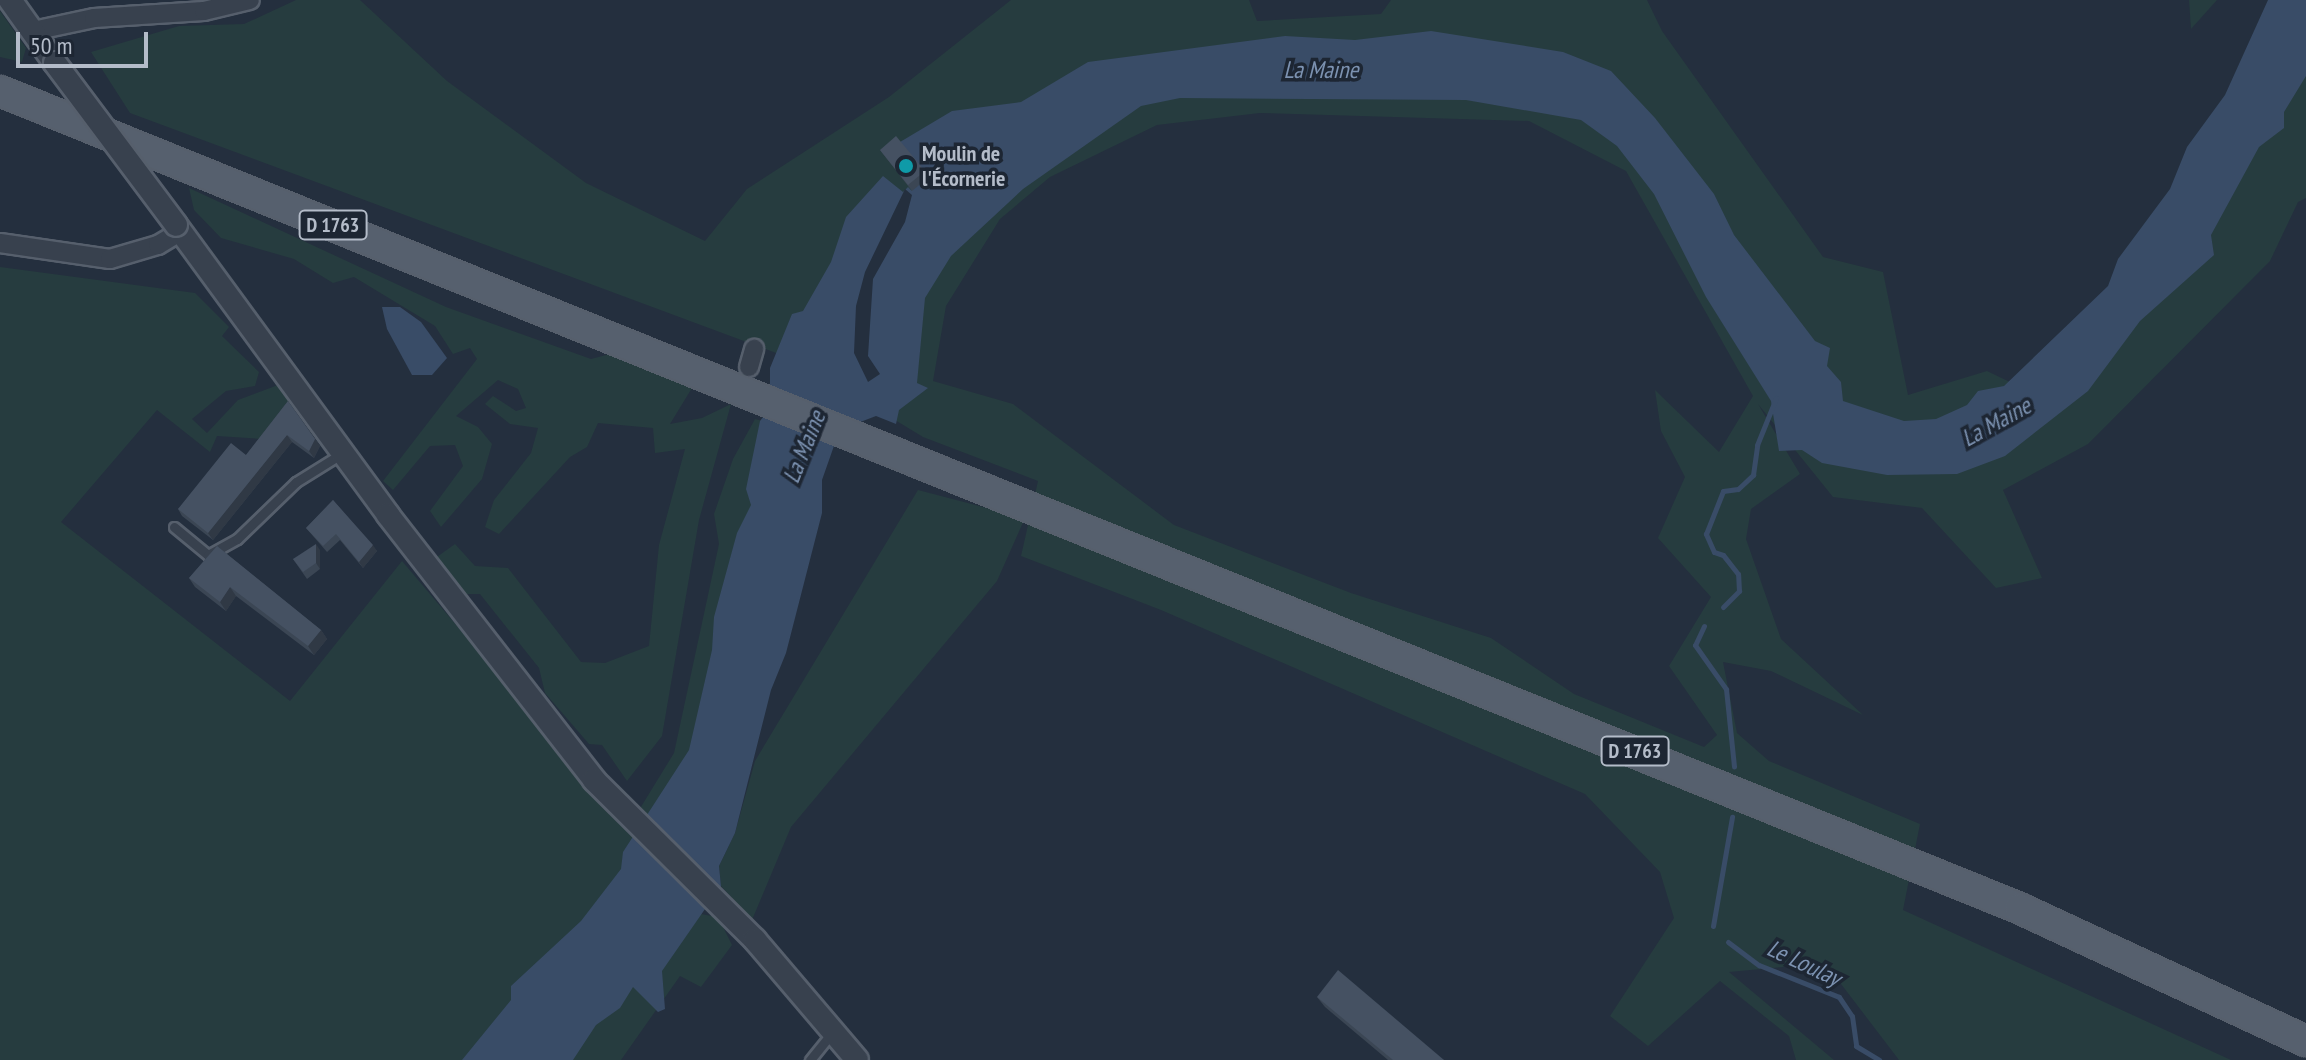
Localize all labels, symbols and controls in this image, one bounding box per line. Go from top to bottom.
scale bar [20,16,152,66]
text: 50 m [30,30,72,61]
water label: La Maine [1284,56,1358,84]
place label: Moulin de l'Écornerie [922,140,1005,192]
marker: Moulin de l'Écornerie [897,157,915,175]
road number: D 1763 [297,209,369,241]
water label: La Maine [1956,391,2036,453]
water label: La Maine [777,407,831,487]
road number: D 1763 [1599,735,1671,767]
water label: Le Loulay [1763,934,1845,992]

